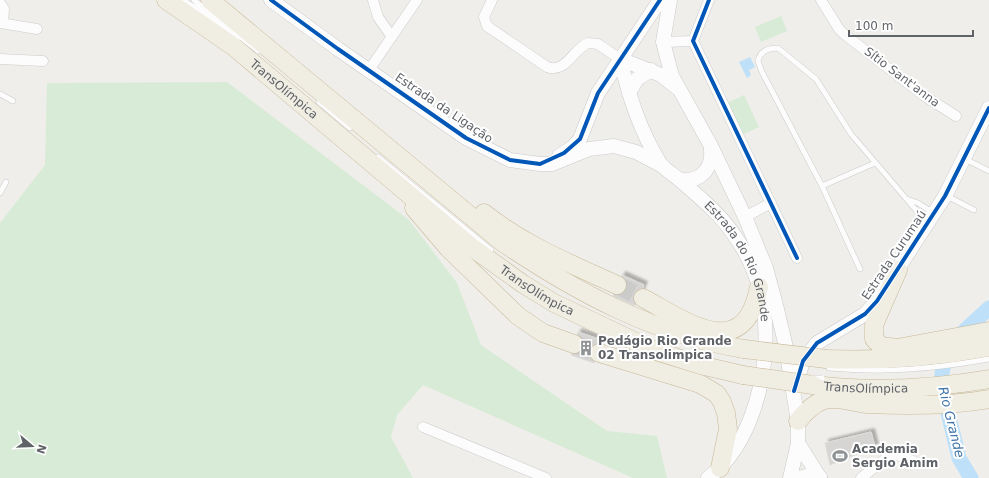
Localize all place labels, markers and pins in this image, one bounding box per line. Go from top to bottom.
place label: Pedágio Rio Grande 02 Transolimpica [598,334,732,362]
building icon: Pedágio Rio Grande 02 Transolimpica [577,339,595,357]
place label: Academia Sergio Amim [852,442,938,470]
sports icon: Academia Sergio Amim [831,447,849,465]

